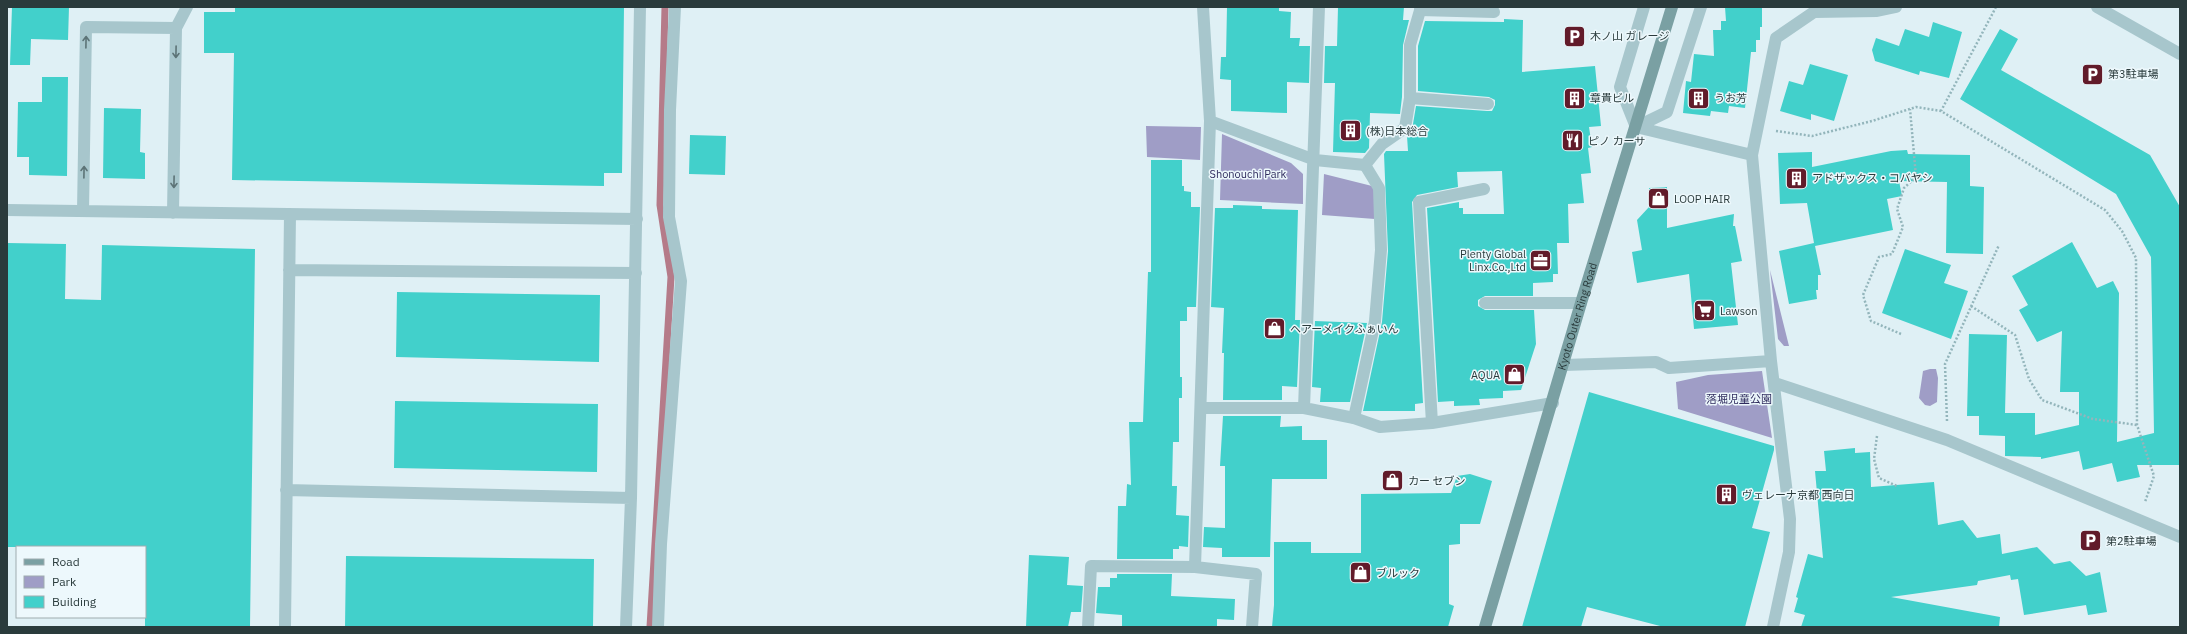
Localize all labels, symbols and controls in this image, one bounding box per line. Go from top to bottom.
parking icon: 木ノ山 ガレージ [1562,23,1588,49]
place label: 木ノ山 ガレージ [1590,29,1669,43]
one-way arrow [82,36,90,49]
one-way arrow [172,45,180,58]
parking icon: 第3駐車場 [2080,61,2106,87]
place label: 第3駐車場 [2108,67,2159,81]
building icon: 章貴ビル [1562,85,1588,111]
building icon: うお芳 [1685,85,1711,111]
place label: 章貴ビル [1590,91,1634,105]
place label: うお芳 [1714,91,1747,105]
building icon: (株)日本総合 [1338,118,1364,144]
place label: (株)日本総合 [1366,124,1428,138]
restaurant icon: ピノ カーサ [1559,128,1585,154]
place label: ピノ カーサ [1588,134,1645,148]
building icon: アドザックス・コバヤシ [1783,165,1809,191]
one-way arrow [80,166,88,179]
park label: Shonouchi Park [1210,167,1287,181]
place label: アドザックス・コバヤシ [1812,171,1933,185]
one-way arrow [170,175,178,188]
shop icon: LOOP HAIR [1645,186,1671,212]
place label: LOOP HAIR [1674,192,1730,206]
place label: Plenty Global Linx.Co.,Ltd [1460,247,1526,274]
office icon: Plenty Global Linx.Co.,Ltd [1528,247,1554,273]
street label: Kyoto Outer Ring Road [1555,261,1600,372]
supermarket icon: Lawson [1691,298,1717,324]
place label: Lawson [1720,304,1758,318]
shop icon: ヘアーメイクふぁいん [1261,316,1287,342]
place label: ヘアーメイクふぁいん [1290,322,1399,336]
shop icon: AQUA [1502,362,1528,388]
place label: AQUA [1471,368,1500,382]
park label: 落堀児童公園 [1706,392,1772,406]
shop icon: カー セブン [1380,468,1406,494]
place label: カー セブン [1408,474,1466,488]
building icon: ヴェレーナ京都 西向日 [1713,482,1739,508]
place label: ヴェレーナ京都 西向日 [1742,488,1855,502]
parking icon: 第2駐車場 [2078,528,2104,554]
place label: 第2駐車場 [2106,534,2157,548]
legend [16,546,146,618]
text: Road [52,554,80,569]
shop icon: ブルック [1348,560,1374,586]
place label: ブルック [1376,566,1420,580]
text: Park [52,574,77,589]
text: Building [52,594,97,609]

